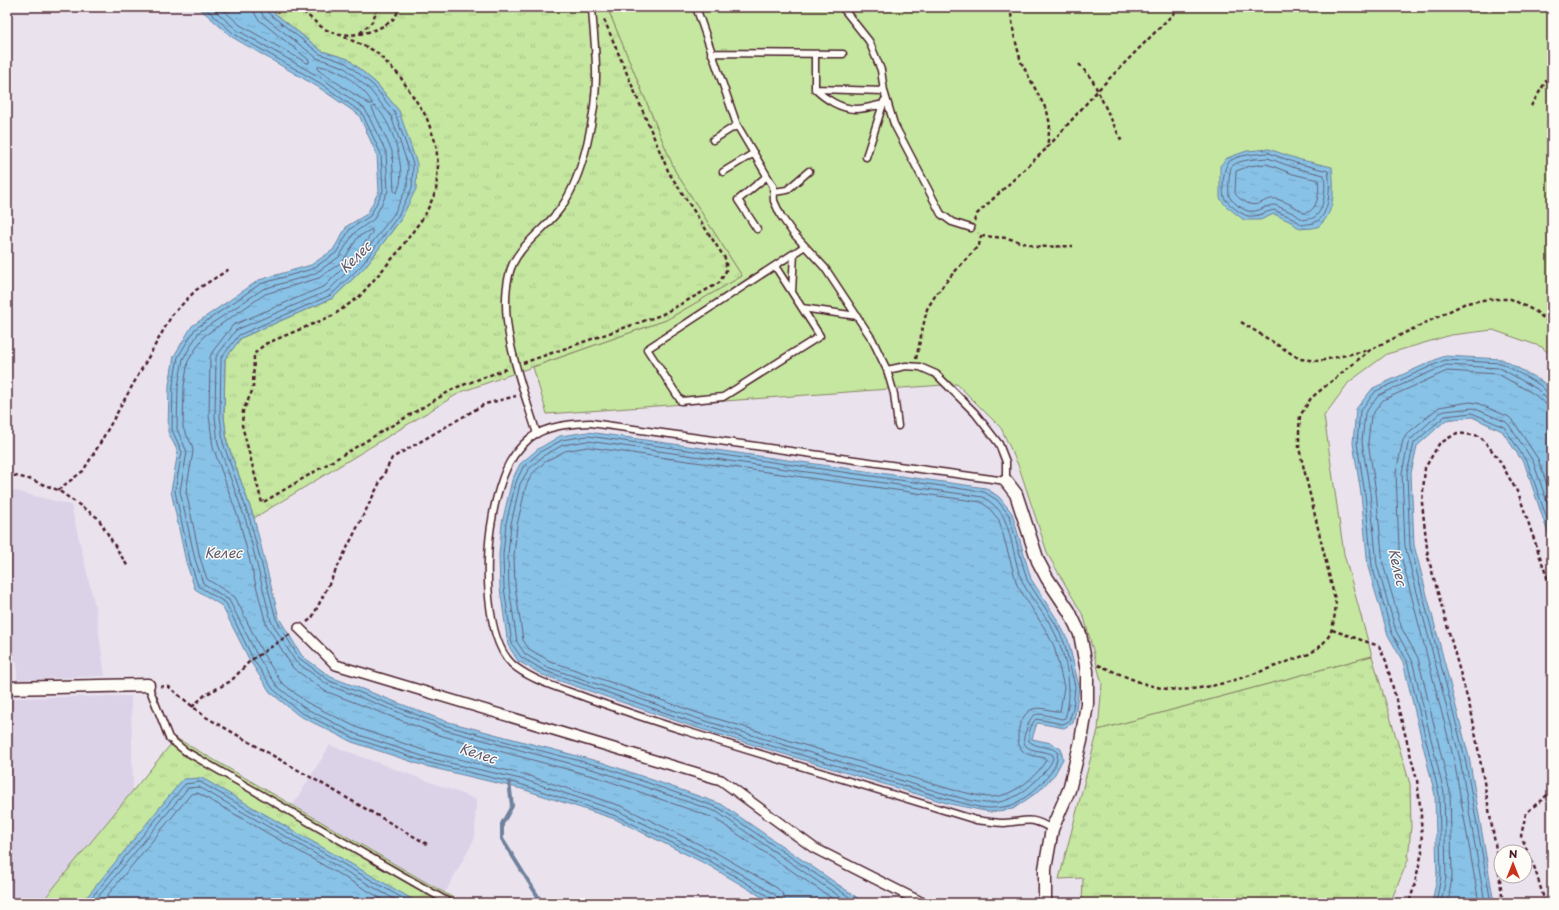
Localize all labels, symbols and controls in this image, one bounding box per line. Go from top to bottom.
water label: Келес [334,236,377,277]
water label: Келес [204,542,243,563]
water label: Келес [1384,547,1413,589]
water label: Келес [457,737,500,769]
north arrow [1493,844,1533,884]
text: N [1509,845,1518,862]

